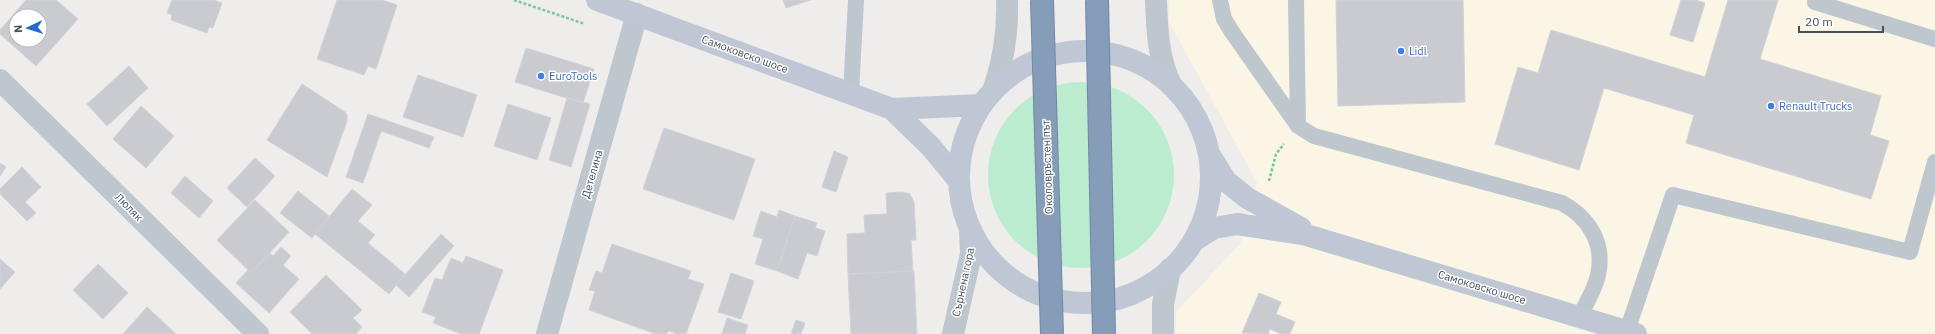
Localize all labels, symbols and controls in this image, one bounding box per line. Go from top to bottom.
north arrow [8,8,48,48]
scale bar [1799,8,1883,34]
text: 20 m [1805,14,1833,29]
text: N [11,24,25,33]
street label: Самоковско шосе [700,32,790,76]
place label: Lidl [1409,44,1427,58]
marker: Lidl [1396,46,1406,56]
place label: EuroTools [549,69,597,83]
marker: EuroTools [536,71,546,81]
place label: Renault Trucks [1779,99,1852,113]
marker: Renault Trucks [1766,101,1776,111]
street label: Околовръстен път [1038,120,1056,214]
street label: Детелина [578,148,606,200]
street label: Люляк [112,190,146,224]
street label: Сърнена гора [949,246,977,318]
street label: Самоковско шосе [1436,267,1528,307]

